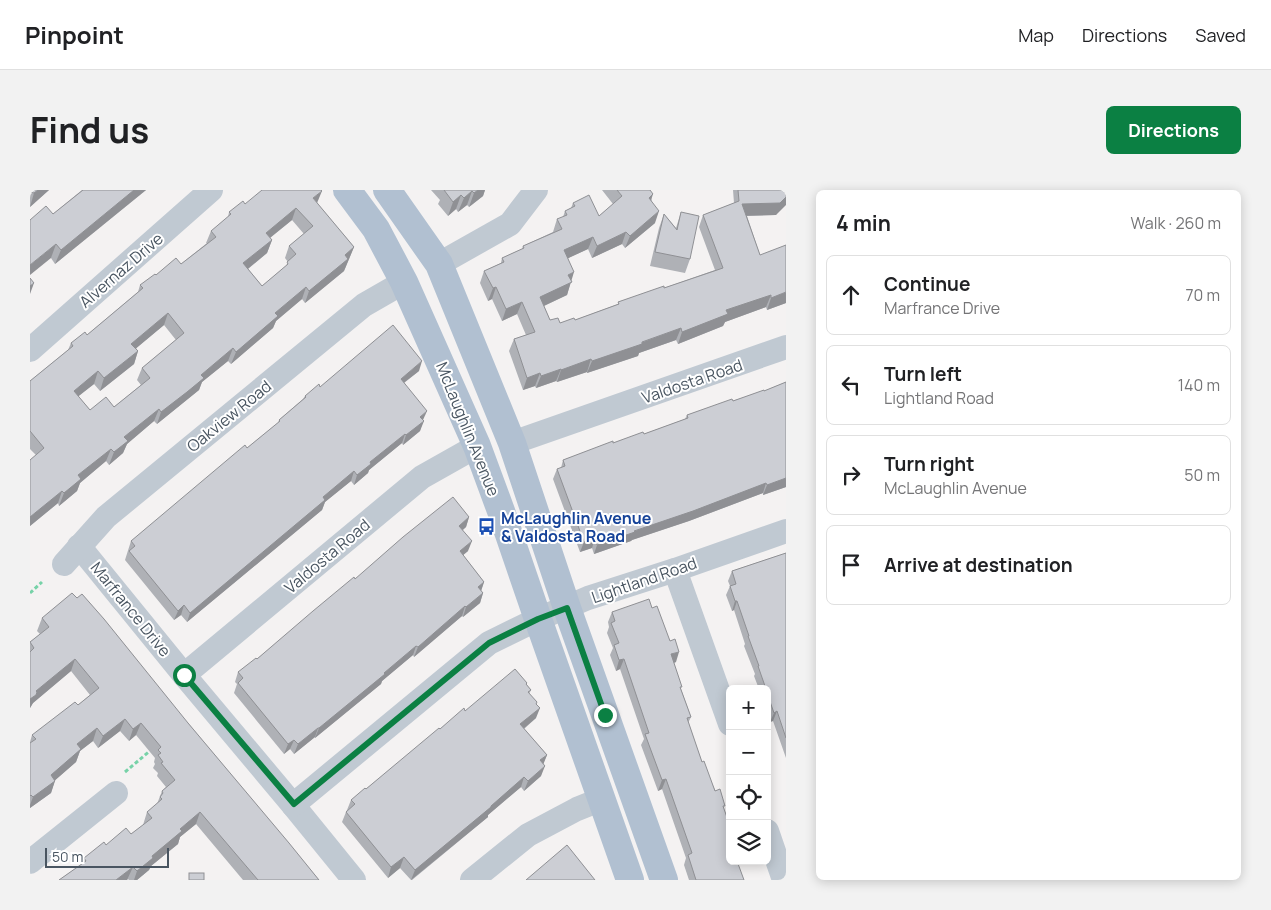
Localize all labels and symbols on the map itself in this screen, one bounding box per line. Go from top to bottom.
street label: Alvernaz Drive [74,227,168,313]
street label: Valdosta Road [639,353,745,409]
street label: McLaughlin Avenue [431,359,505,499]
street label: Oakview Road [182,375,276,457]
place label: McLaughlin Avenue & Valdosta Road [501,507,652,547]
street label: Valdosta Road [280,514,374,598]
bus stop icon: McLaughlin Avenue & Valdosta Road [477,517,497,537]
street label: Lightland Road [588,552,700,608]
street label: Marfrance Drive [86,557,176,661]
route start [173,664,196,687]
route end [594,704,617,727]
scale bar [45,845,169,868]

